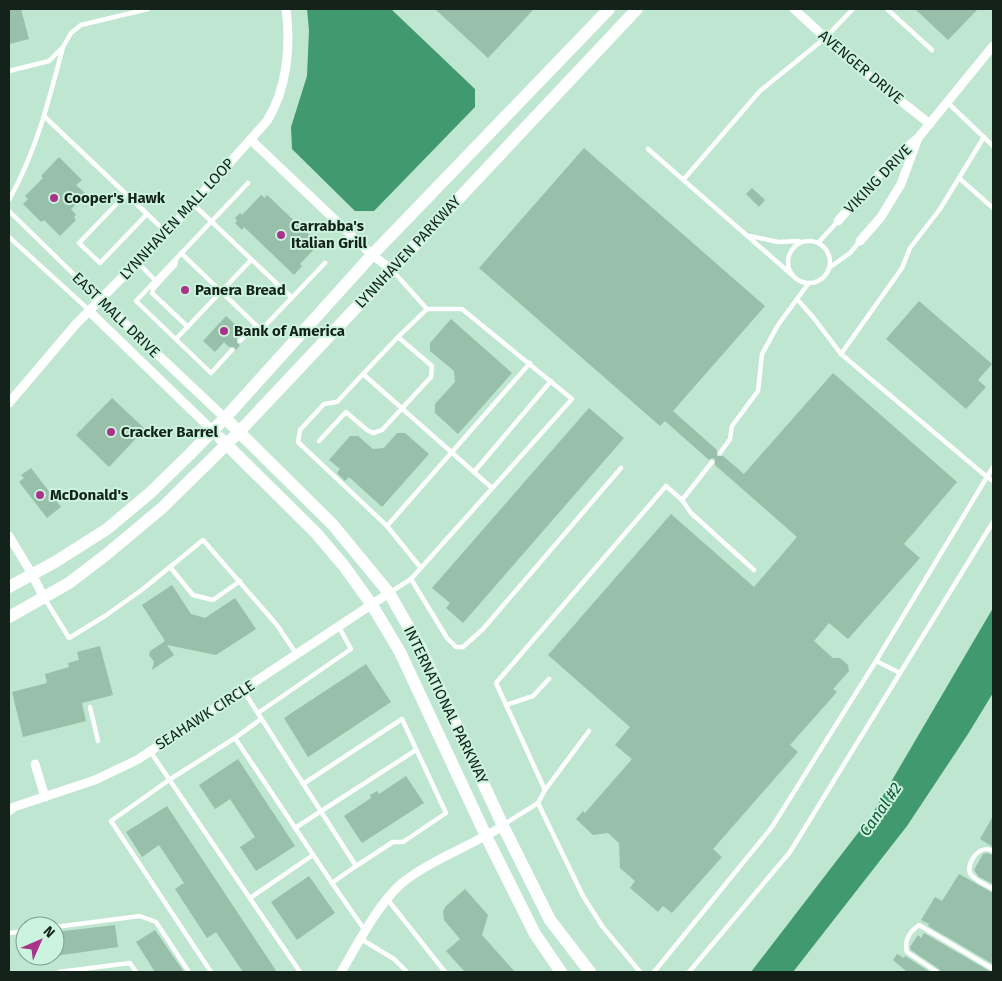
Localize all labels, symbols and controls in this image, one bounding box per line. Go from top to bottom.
street label: AVENGER DRIVE [815,26,907,108]
street label: VIKING DRIVE [841,141,915,217]
street label: LYNNHAVEN MALL LOOP [116,154,238,283]
place label: Cooper's Hawk [64,189,166,207]
marker: Cooper's Hawk [48,192,60,204]
street label: LYNNHAVEN PARKWAY [351,192,465,312]
place label: Carrabba's Italian Grill [291,217,368,252]
marker: Carrabba's Italian Grill [275,229,287,241]
street label: EAST MALL DRIVE [68,269,164,361]
place label: Panera Bread [195,281,286,299]
marker: Panera Bread [179,284,191,296]
place label: Bank of America [234,322,345,340]
marker: Bank of America [218,325,230,337]
place label: Cracker Barrel [121,423,219,441]
marker: Cracker Barrel [105,426,117,438]
place label: McDonald's [50,486,128,504]
marker: McDonald's [34,489,46,501]
street label: INTERNATIONAL PARKWAY [400,623,492,787]
street label: SEAHAWK CIRCLE [152,676,258,754]
water label: Canal #2 [855,779,906,840]
north arrow [15,916,65,966]
text: N [40,923,58,941]

